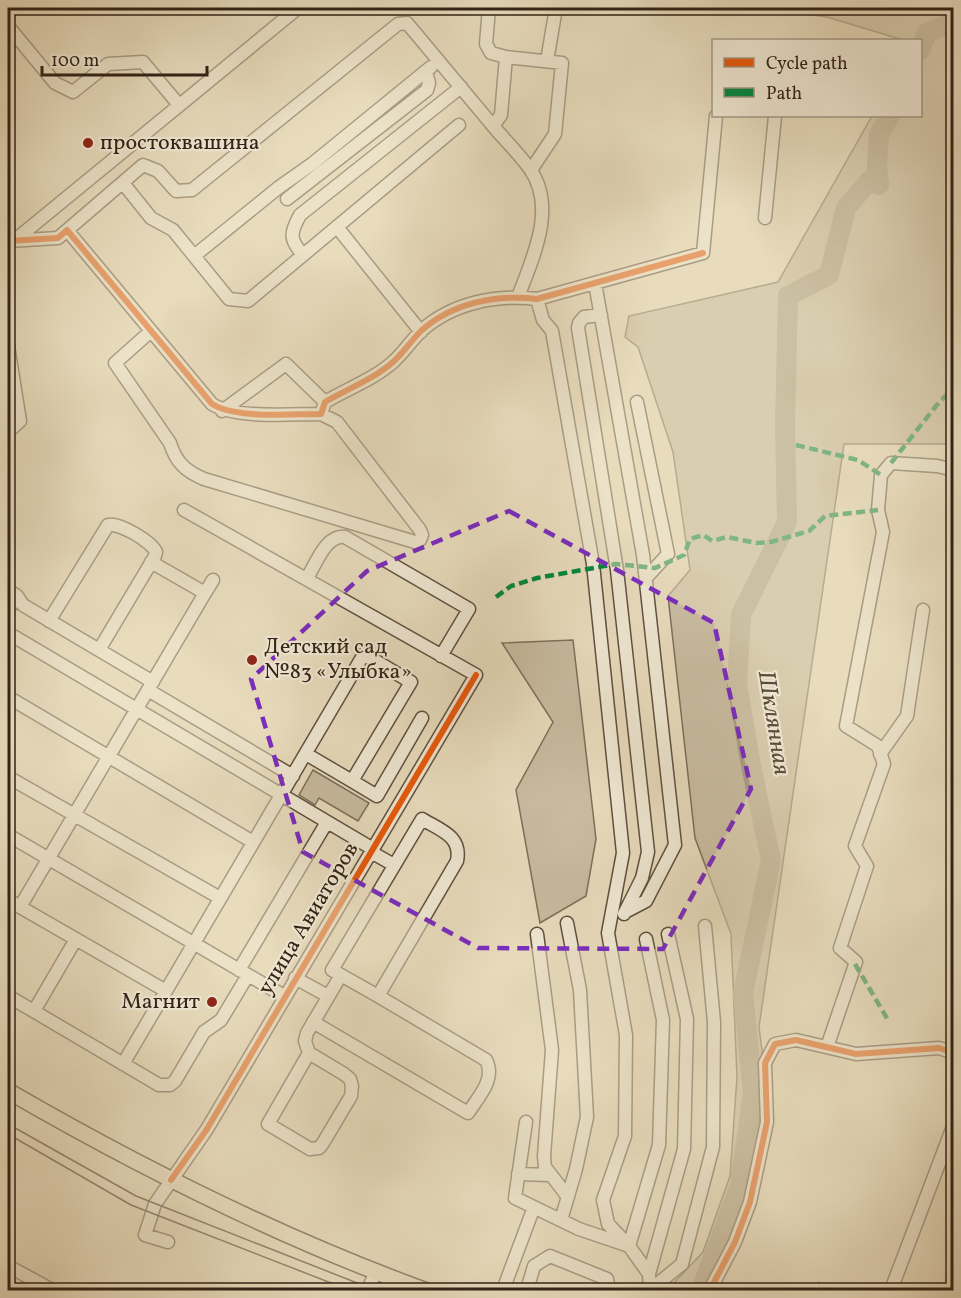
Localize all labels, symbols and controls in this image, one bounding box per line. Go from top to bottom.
scale bar [42,39,207,77]
legend [712,39,922,117]
text: 100 m [51,49,100,74]
text: Cycle path [766,52,848,77]
text: Path [766,82,802,107]
place label: простоквашина [100,128,260,159]
marker: простоквашина [81,136,95,150]
place label: Детский сад №83 «Улыбка» [264,632,412,688]
marker: Детский сад №83 «Улыбка» [245,653,259,667]
water label: Шклянная [748,668,798,778]
street label: улица Авиаторов [251,837,367,1001]
place label: Магнит [121,987,200,1018]
marker: Магнит [205,995,219,1009]

